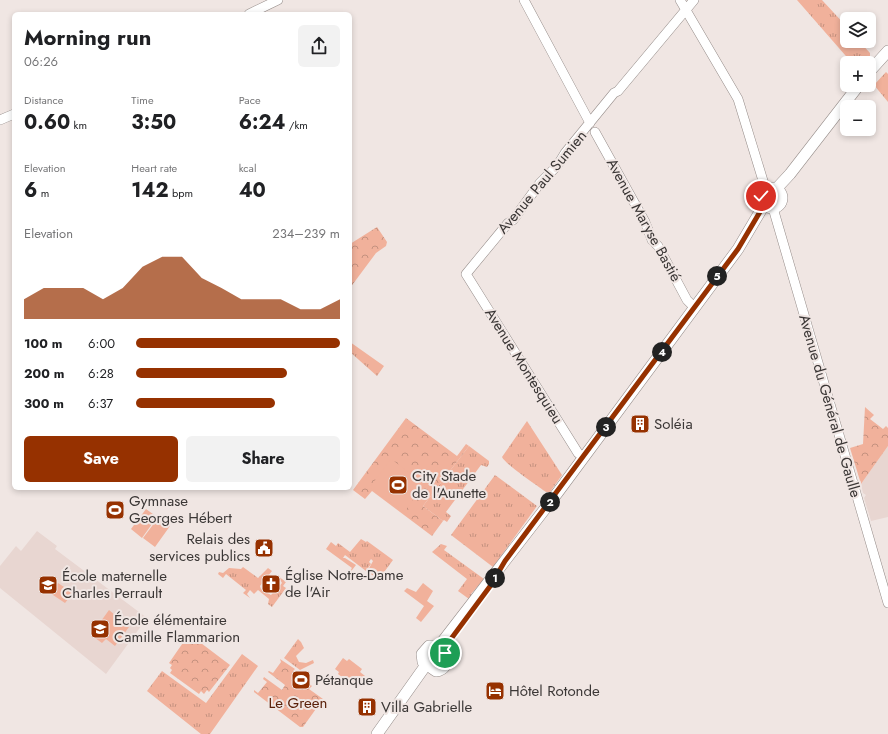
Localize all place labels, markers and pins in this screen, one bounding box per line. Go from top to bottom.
pin [744,179,778,213]
pin: 5 [707,266,727,286]
pin: 4 [652,342,672,362]
building icon: Soléia [629,413,651,435]
place label: Soléia [654,413,693,435]
pin: 3 [596,417,616,437]
place label: City Stade de l'Aunette [412,465,487,504]
sports icon: City Stade de l'Aunette [387,474,409,496]
place label: Gymnase Georges Hébert [129,490,232,529]
pin: 2 [540,492,560,512]
sports icon: Gymnase Georges Hébert [104,499,126,521]
place label: Relais des services publics [149,528,250,567]
public building icon: Relais des services publics [253,537,275,559]
place label: Église Notre-Dame de l'Air [285,564,404,603]
place label: École maternelle Charles Perrault [62,565,167,604]
pin: 1 [485,568,505,588]
church icon: Église Notre-Dame de l'Air [260,573,282,595]
school or university icon: École maternelle Charles Perrault [37,574,59,596]
place label: École élémentaire Camille Flammarion [114,609,240,648]
school or university icon: École élémentaire Camille Flammarion [89,618,111,640]
pin [428,636,462,670]
sports icon: Pétanque [290,669,312,691]
place label: Pétanque [315,669,374,691]
hotel icon: Hôtel Rotonde [484,680,506,702]
place label: Hôtel Rotonde [509,680,600,702]
building icon: Villa Gabrielle [356,696,378,718]
place label: Villa Gabrielle [381,696,472,718]

